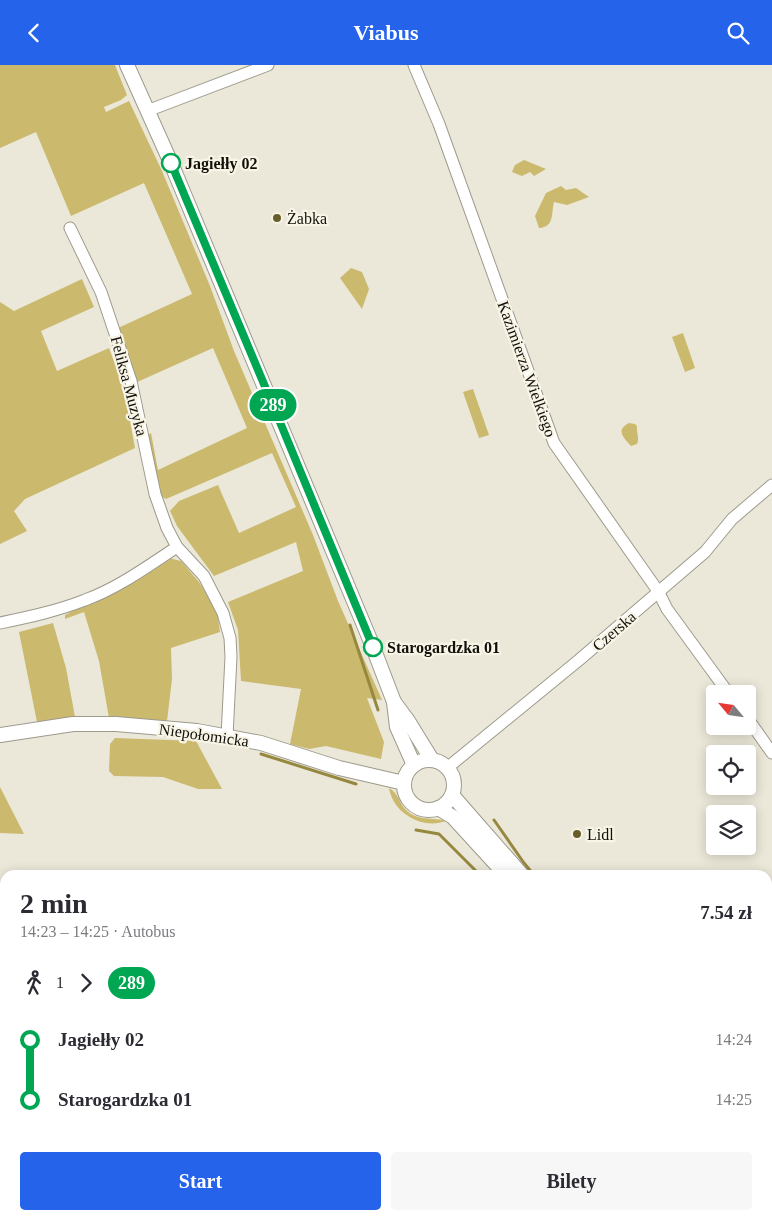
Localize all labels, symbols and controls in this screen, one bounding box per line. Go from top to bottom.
icon: back [20,19,48,47]
icon: search [724,19,752,47]
text: Viabus [353,20,419,45]
marker: Jagiełły 02 [161,153,181,173]
place label: Jagiełły 02 [185,155,257,173]
place label: Żabka [287,210,327,227]
marker: Żabka [271,212,283,224]
street label: Kazimierza Wielkiego [494,299,560,440]
street label: Feliksa Muzyka [107,334,150,438]
line badge: 289 [244,389,302,421]
text: 289 [260,395,287,415]
street label: Czerska [589,608,639,654]
marker: Starogardzka 01 [363,637,383,657]
place label: Starogardzka 01 [387,639,500,657]
north arrow [706,685,756,735]
map controls [706,685,756,855]
street label: Niepołomicka [158,720,250,751]
button: locate [706,745,756,795]
button: layers [706,805,756,855]
place label: Lidl [587,826,614,843]
marker: Lidl [571,828,583,840]
text: 2 min [20,888,88,919]
text: 7.54 zł [700,902,752,923]
text: 14:23 – 14:25 · Autobus [20,923,176,940]
icon: walk [20,969,48,997]
icon: forward [72,969,100,997]
text: 289 [118,973,145,993]
text: 1 [56,974,64,991]
text: Jagiełły 02 [58,1029,144,1050]
text: 14:24 [716,1031,752,1048]
text: Starogardzka 01 [58,1089,192,1110]
text: 14:25 [716,1091,752,1108]
button: Start [20,1152,381,1210]
button: Bilety [391,1152,752,1210]

